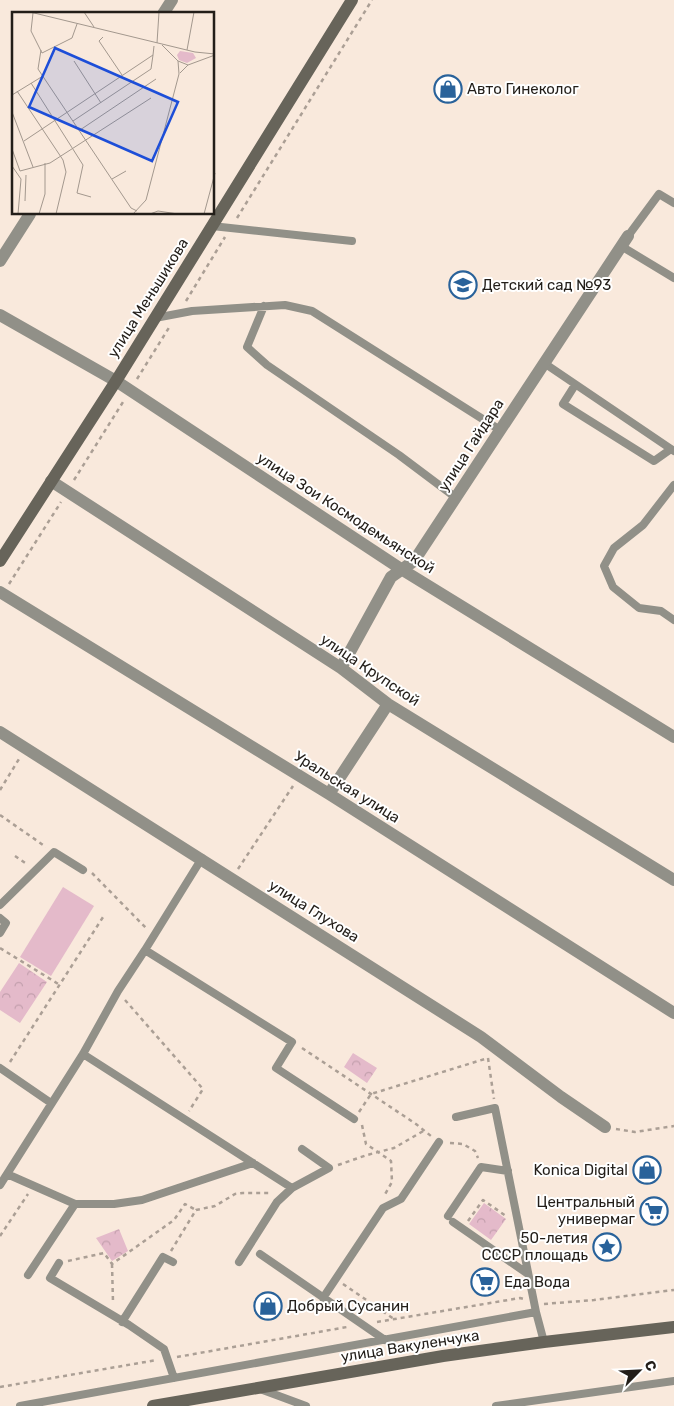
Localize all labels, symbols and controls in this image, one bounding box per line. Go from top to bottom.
inset map [12,12,215,215]
shop icon: Авто Гинеколог [433,74,463,104]
place label: Авто Гинеколог [467,80,579,98]
street label: улица Меньшикова [104,235,192,361]
school or university icon: Детский сад №93 [448,270,478,300]
place label: Детский сад №93 [482,276,611,294]
street label: улица Гайдара [434,395,508,495]
street label: улица Зои Космодемьянской [254,449,438,577]
street label: улица Крупской [317,630,423,710]
street label: Уральская улица [291,747,403,827]
street label: улица Глухова [265,876,363,946]
shop icon: Konica Digital [632,1155,662,1185]
place label: Konica Digital [534,1161,628,1179]
place label: Центральный универмаг [537,1193,636,1228]
supermarket icon: Центральный универмаг [639,1196,669,1226]
place label: 50-летия СССР площадь [482,1229,588,1264]
place icon: 50-летия СССР площадь [592,1232,622,1262]
supermarket icon: Еда Вода [470,1267,500,1297]
place label: Еда Вода [504,1273,570,1291]
shop icon: Добрый Сусанин [253,1291,283,1321]
place label: Добрый Сусанин [287,1297,409,1315]
street label: улица Вакуленчука [339,1326,481,1366]
north arrow [614,1346,664,1396]
text: С [641,1358,660,1374]

